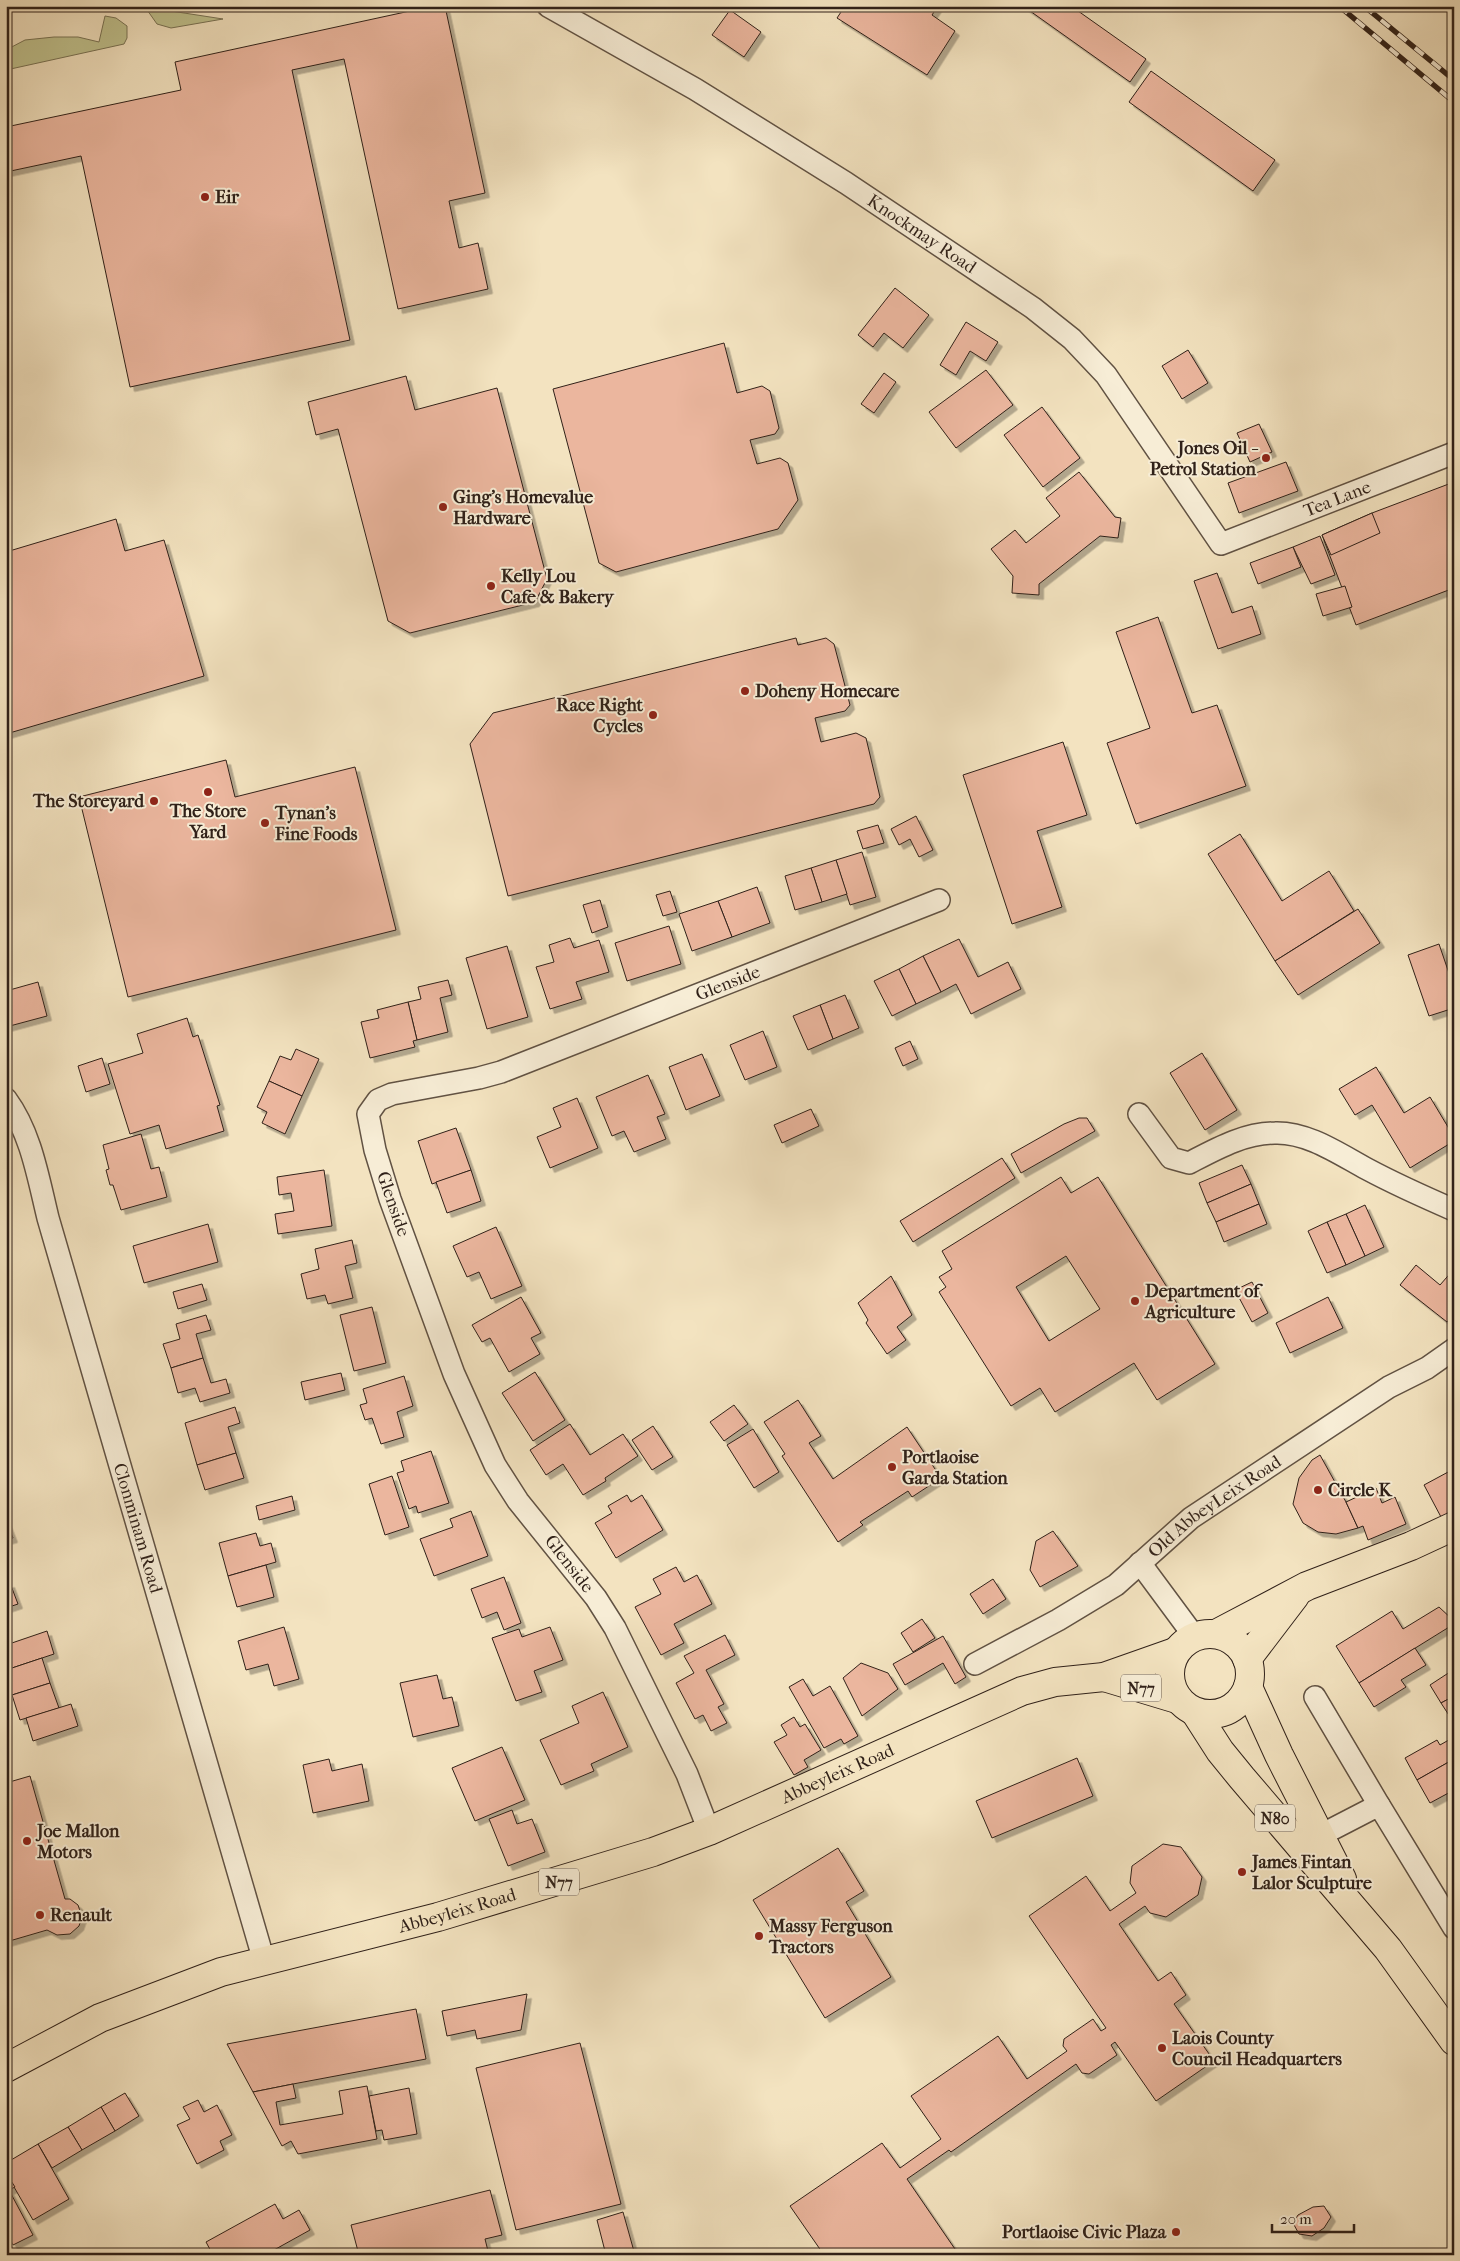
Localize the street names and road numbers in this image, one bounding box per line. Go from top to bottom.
street label: Knockmay Road [864,190,980,278]
street label: Tea Lane [1301,476,1374,521]
street label: Glenside [693,961,763,1005]
street label: Glenside [372,1169,414,1239]
street label: Old AbbeyLeix Road [1144,1451,1285,1562]
street label: Clonminam Road [109,1461,167,1596]
street label: Glenside [540,1531,598,1597]
road number: N77 [1121,1675,1161,1702]
street label: Abbeyleix Road [777,1739,897,1808]
road number: N80 [1255,1805,1295,1832]
road number: N77 [539,1868,579,1895]
street label: Abbeyleix Road [395,1884,519,1937]

